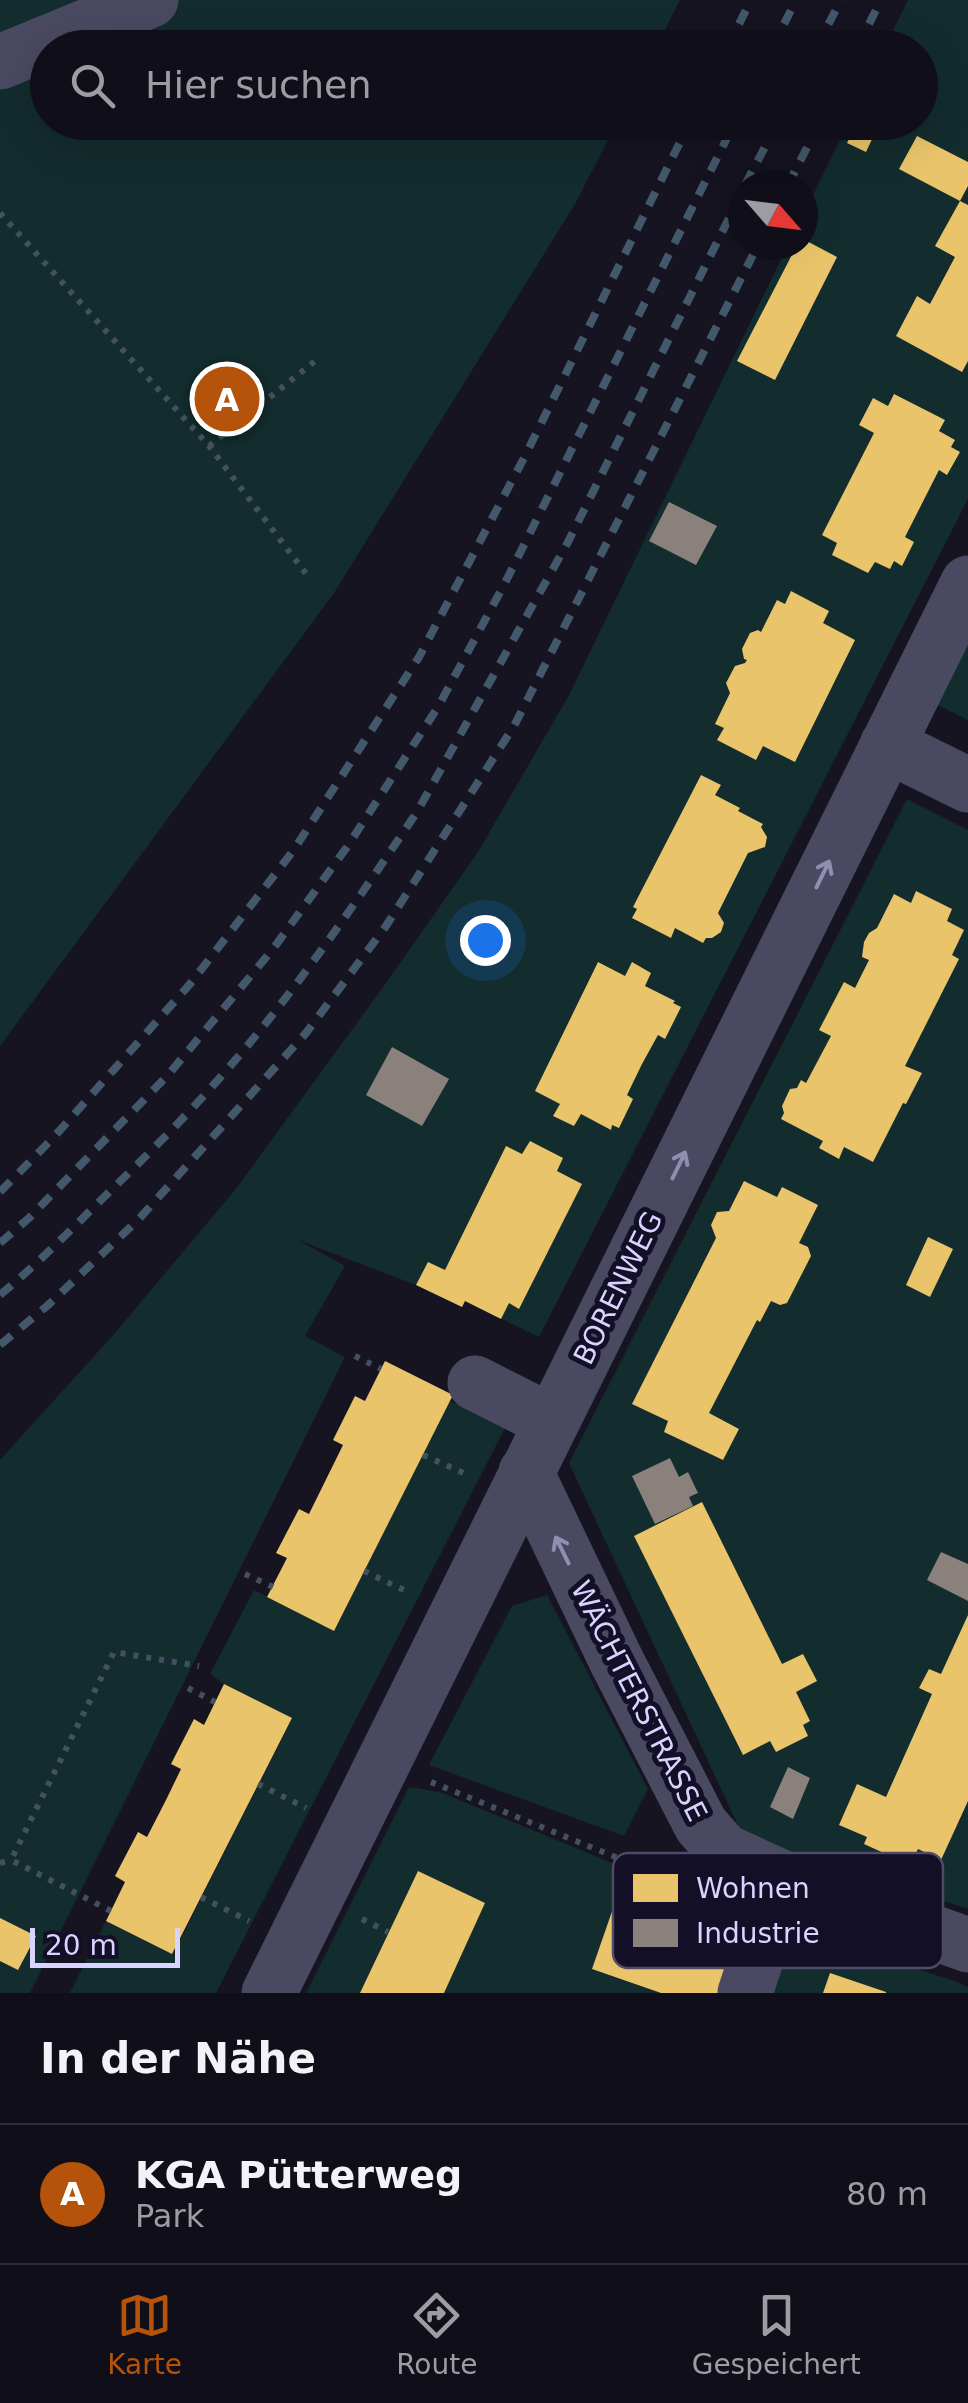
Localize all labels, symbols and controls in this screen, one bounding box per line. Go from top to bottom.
search box [30,30,938,140]
icon: search [65,58,120,113]
text: Hier suchen [145,63,372,107]
north arrow [728,170,818,260]
pin: A [194,362,260,436]
one-way arrow [815,860,834,890]
your location [460,915,511,966]
one-way arrow [670,1151,689,1181]
street label: BORENWEG [567,1206,669,1370]
one-way arrow [552,1536,571,1566]
street label: WÄCHTERSTRASSE [564,1575,714,1827]
legend [613,1853,943,1968]
text: Wohnen [696,1872,810,1905]
text: Industrie [696,1917,820,1950]
scale bar [30,1923,180,1968]
text: 20 m [45,1929,117,1962]
text: In der Nähe [40,2034,316,2083]
text: KGA Pütterweg [135,2153,462,2197]
text: A [60,2175,85,2213]
text: 80 m [846,2175,928,2213]
text: Park [135,2197,204,2235]
tab: Karte [107,2288,182,2381]
tab: Route [396,2288,477,2381]
tab: Gespeichert [692,2288,861,2381]

